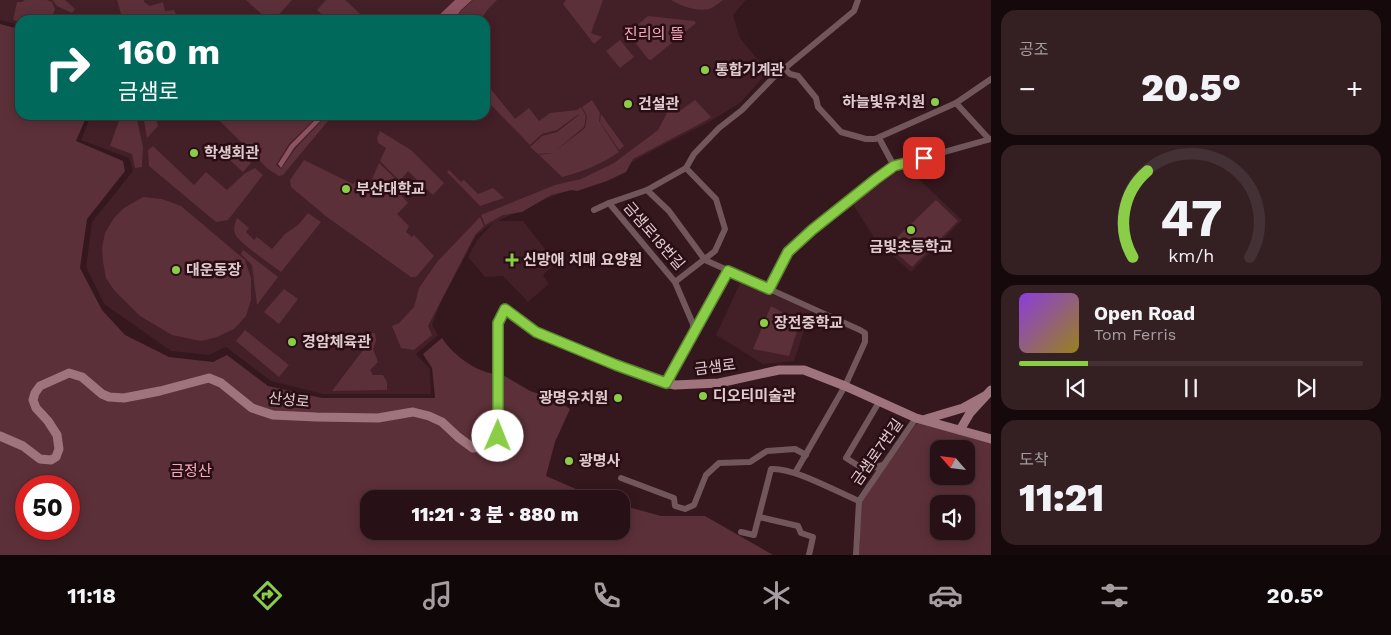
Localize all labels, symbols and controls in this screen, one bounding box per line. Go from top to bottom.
park label: 진리의 뜰 [624,25,684,43]
text: 160 m [118,31,220,73]
icon: right [35,35,100,100]
text: 공조 [1019,40,1048,59]
place label: 통합기계관 [715,61,784,79]
marker: 통합기계관 [699,64,711,76]
text: 20.5° [1141,66,1241,110]
text: − [1019,72,1036,105]
text: + [1346,72,1363,105]
text: 금샘로 [118,79,179,104]
place label: 하늘빛유치원 [842,93,925,111]
place label: 건설관 [638,95,680,113]
marker: 하늘빛유치원 [929,96,941,108]
marker: 건설관 [622,98,634,110]
pin [903,137,945,179]
place label: 학생회관 [204,144,259,162]
icon: arrive [910,144,938,172]
marker: 학생회관 [188,147,200,159]
place label: 부산대학교 [356,180,425,198]
marker: 부산대학교 [340,183,352,195]
text: 47 [1160,188,1222,249]
street label: 금샘로18번길 [620,198,688,274]
marker: 금빛초등학교 [905,224,917,236]
place label: 금빛초등학교 [870,238,953,256]
text: km/h [1168,245,1214,266]
place label: 신망애 치매 요양원 [523,251,642,269]
marker: 신망애 치매 요양원 [505,253,519,267]
place label: 대운동장 [186,261,241,279]
marker: 대운동장 [170,264,182,276]
text: Open Road [1094,302,1195,325]
place label: 장전중학교 [774,314,843,332]
marker: 장전중학교 [758,317,770,329]
text: Tom Ferris [1094,325,1176,344]
place label: 경암체육관 [302,333,371,351]
marker: 경암체육관 [286,336,298,348]
street label: 금샘로 [693,356,737,378]
icon: previous [1062,374,1090,402]
icon: pause [1177,374,1205,402]
icon: next [1292,374,1320,402]
place label: 디오티미술관 [713,387,796,405]
street label: 산성로 [267,389,311,411]
place label: 광명유치원 [539,389,608,407]
marker: 디오티미술관 [697,390,709,402]
marker: 광명유치원 [612,392,624,404]
position arrow [471,409,523,461]
street label: 금샘로7번길 [847,415,907,489]
north arrow [930,440,975,485]
map controls [930,440,975,540]
text: 도착 [1019,450,1048,469]
place label: 광명사 [579,452,621,470]
marker: 광명사 [563,455,575,467]
park label: 금정산 [170,462,212,480]
speed limit sign: 50 [15,475,80,540]
text: 11:21 [1019,476,1104,520]
button: sound [930,495,975,540]
text: 11:21 · 3 분 · 880 m [411,503,579,526]
icon: directions [250,578,285,613]
icon: music [420,578,455,613]
icon: phone [589,578,624,613]
icon: climate [759,578,794,613]
icon: car [928,578,963,613]
icon: filters [1097,578,1132,613]
text: 11:18 [67,583,116,608]
text: 20.5° [1267,583,1324,608]

